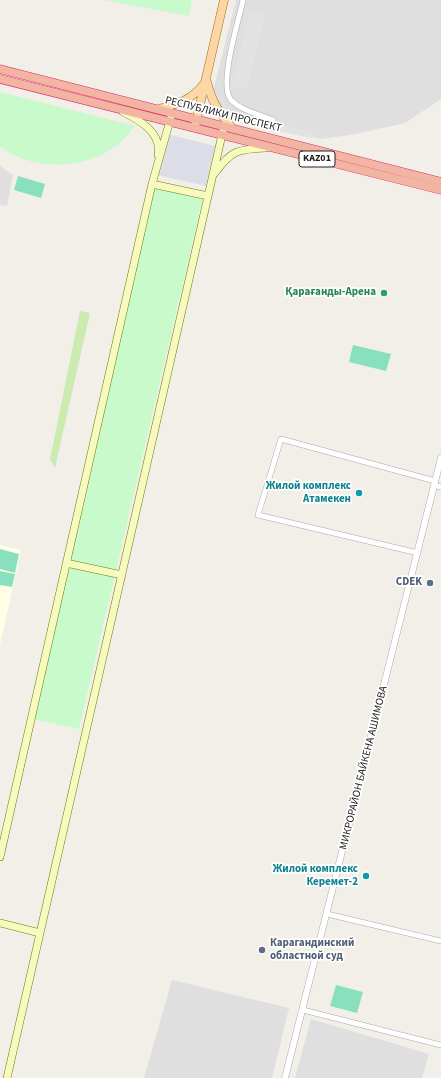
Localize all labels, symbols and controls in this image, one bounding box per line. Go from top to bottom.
street label: РЕСПУБЛИКИ ПРОСПЕКТ [163,94,283,136]
road number: KАZ01 [299,151,335,167]
place label: Қарағанды-Арена [285,286,376,300]
marker: Қарағанды-Арена [379,288,389,298]
place label: Жилой комплекс Атамекен [266,480,351,506]
marker: Жилой комплекс Атамекен [354,488,364,498]
place label: CDEK [396,576,422,590]
marker: CDEK [425,578,435,588]
street label: МИКРОРАЙОН БАЙКЕНА АШИМОВА [337,685,391,851]
place label: Жилой комплекс Керемет-2 [273,863,358,889]
marker: Жилой комплекс Керемет-2 [361,871,371,881]
place label: Карагандинский областной суд [270,937,354,963]
marker: Карагандинский областной суд [257,945,267,955]

